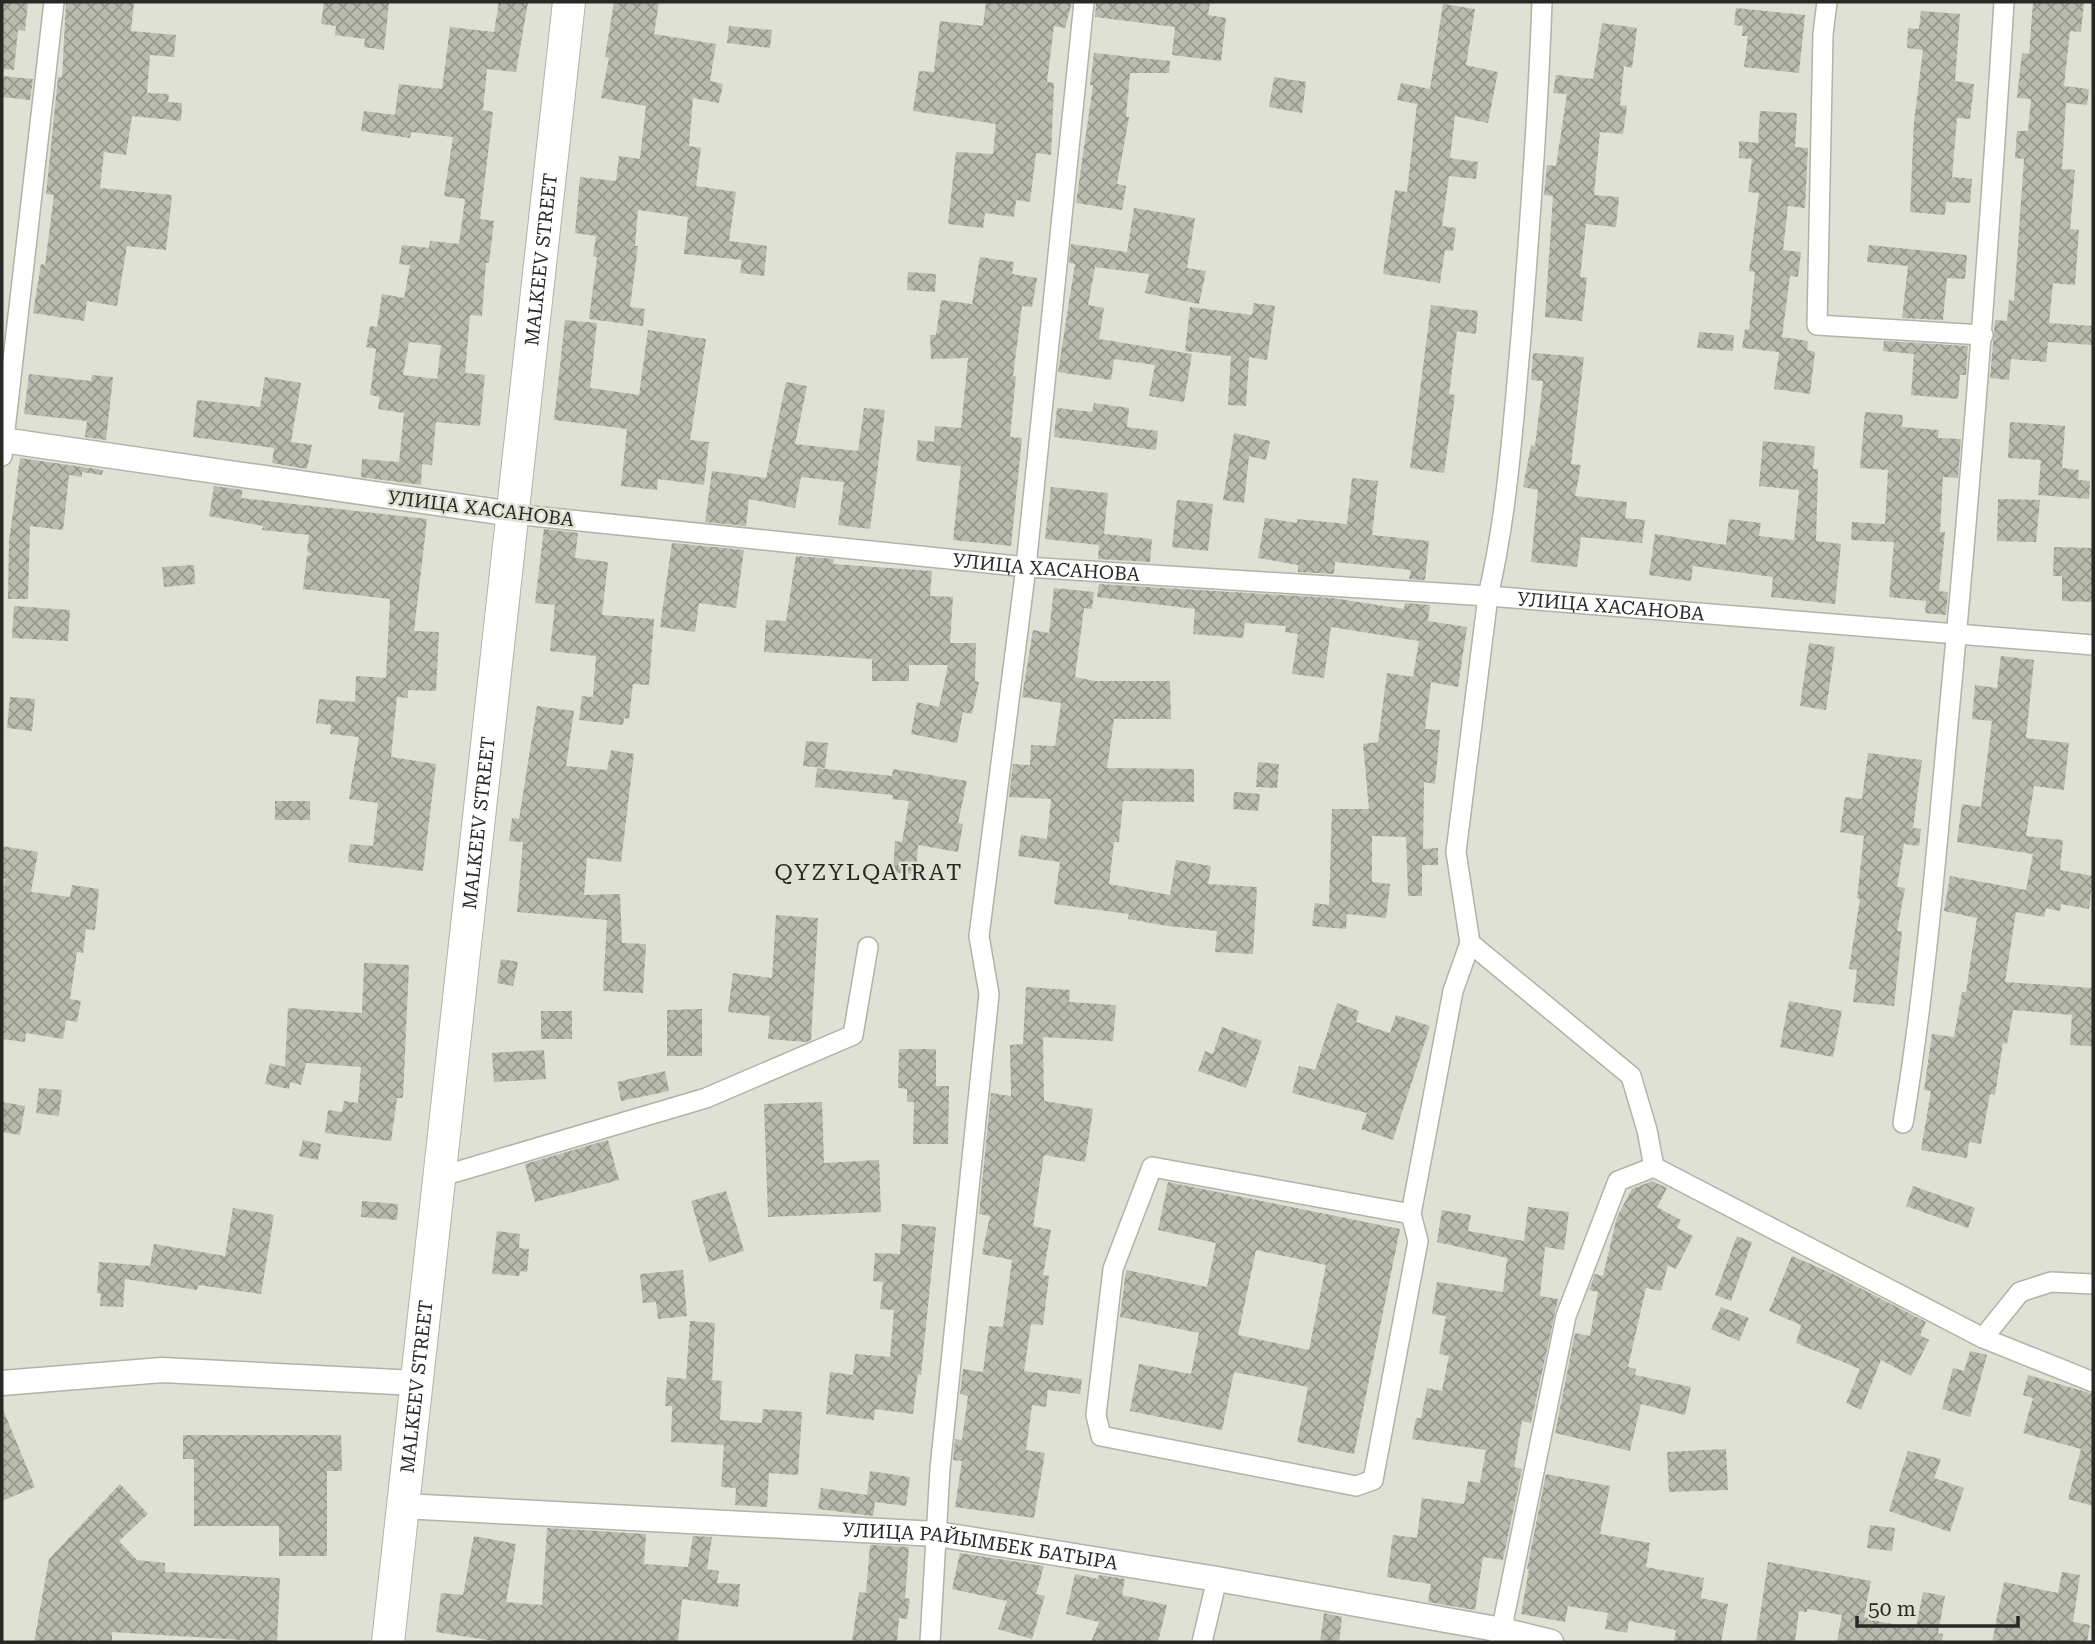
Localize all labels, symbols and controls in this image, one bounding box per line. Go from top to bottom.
street label: MALKEEV STREET [520,172,562,347]
street label: УЛИЦА ХАСАНОВА [386,486,576,531]
street label: УЛИЦА ХАСАНОВА [952,548,1141,586]
street label: УЛИЦА ХАСАНОВА [1516,587,1706,626]
street label: MALKEEV STREET [458,735,500,911]
district label: QYZYLQAIRAT [775,859,963,886]
street label: MALKEEV STREET [396,1299,438,1474]
street label: УЛИЦА РАЙЫМБЕК БАТЫРА [842,1518,1120,1575]
scale bar [1857,1584,2018,1628]
text: 50 m [1868,1597,1916,1621]

